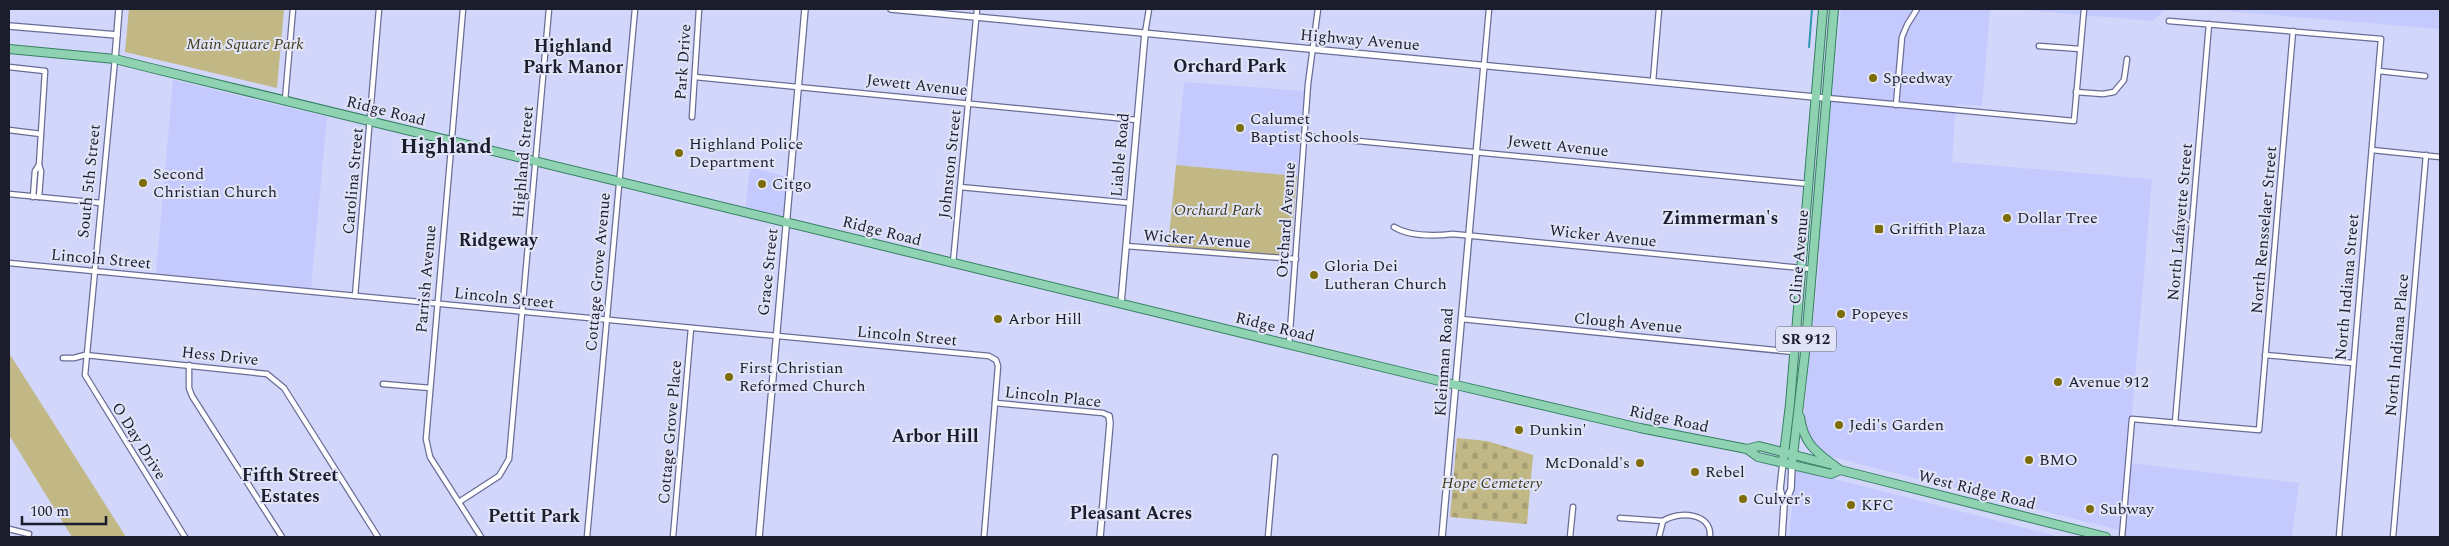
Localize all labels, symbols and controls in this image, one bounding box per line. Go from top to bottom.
street label: Park Drive [668,23,698,101]
street label: Highway Avenue [1299,23,1421,57]
park label: Main Square Park [186,32,304,56]
district label: Highland Park Manor [523,33,623,81]
district label: Orchard Park [1173,53,1287,80]
place label: Speedway [1883,66,1954,90]
street label: Jewett Avenue [865,68,969,102]
marker: Speedway [1867,72,1879,84]
street label: Ridge Road [344,90,428,132]
street label: Highland Street [506,105,540,219]
place label: Calumet Baptist Schools [1250,107,1359,149]
street label: Johnston Street [932,108,968,220]
street label: Liable Road [1104,112,1136,198]
marker: Calumet Baptist Schools [1234,122,1246,134]
street label: South 5th Street [71,123,107,239]
street label: Carolina Street [336,126,370,235]
street label: Jewett Avenue [1506,129,1610,163]
district label: Highland [400,131,492,163]
place label: Highland Police Department [689,132,803,174]
street label: North Lafayette Street [2161,142,2199,302]
street label: North Rensselaer Street [2245,145,2283,315]
marker: Highland Police Department [673,147,685,159]
street label: Orchard Avenue [1270,161,1302,279]
place label: Second Christian Church [153,162,277,204]
place label: Citgo [772,172,812,196]
marker: Second Christian Church [137,177,149,189]
marker: Citgo [756,178,768,190]
street label: Cottage Grove Avenue [579,192,617,352]
park label: Orchard Park [1174,198,1263,222]
district label: Zimmerman's [1662,205,1778,232]
place label: Dollar Tree [2017,206,2098,230]
street label: Cline Avenue [1783,209,1815,305]
street label: Ridge Road [840,210,924,252]
marker: Dollar Tree [2001,212,2013,224]
street label: North Indiana Street [2329,212,2365,361]
place label: Griffith Plaza [1889,217,1986,241]
street label: Wicker Avenue [1548,218,1658,254]
street label: Wicker Avenue [1142,223,1252,255]
marker: Griffith Plaza [1873,223,1885,235]
street label: Parrish Avenue [409,224,443,334]
district label: Ridgeway [458,227,539,254]
street label: Grace Street [751,227,785,317]
street label: Lincoln Street [50,243,153,275]
place label: Gloria Dei Lutheran Church [1324,254,1447,296]
marker: Gloria Dei Lutheran Church [1308,269,1320,281]
street label: North Indiana Place [2379,273,2415,417]
street label: Lincoln Street [453,281,556,315]
place label: Popeyes [1851,302,1909,326]
street label: Ridge Road [1233,306,1317,348]
street label: Clough Avenue [1573,306,1683,340]
place label: Arbor Hill [1008,307,1082,331]
street label: Kleinman Road [1428,307,1460,417]
marker: Popeyes [1835,308,1847,320]
marker: Arbor Hill [992,313,1004,325]
street label: Lincoln Street [856,320,959,352]
road number: SR 912 [1776,326,1836,352]
street label: Hess Drive [180,340,260,372]
place label: First Christian Reformed Church [739,356,865,398]
street label: Cottage Grove Place [652,359,688,505]
place label: Avenue 912 [2068,370,2149,394]
marker: First Christian Reformed Church [723,371,735,383]
marker: Avenue 912 [2052,376,2064,388]
street label: Lincoln Place [1004,380,1102,414]
street label: O Day Drive [106,397,172,485]
street label: Ridge Road [1627,399,1711,439]
place label: Jedi's Garden [1849,413,1944,437]
place label: Dunkin' [1529,418,1587,442]
marker: Jedi's Garden [1833,419,1845,431]
district label: Arbor Hill [891,423,979,450]
marker: Dunkin' [1513,424,1525,436]
place label: BMO [2039,448,2078,472]
place label: McDonald's [1544,451,1630,475]
marker: BMO [2023,454,2035,466]
marker: McDonald's [1634,457,1646,469]
place label: Rebel [1705,460,1745,484]
district label: Fifth Street Estates [242,462,338,510]
street label: West Ridge Road [1916,464,2038,516]
marker: Rebel [1689,466,1701,478]
park label: Hope Cemetery [1442,471,1542,495]
place label: Culver's [1753,487,1811,511]
marker: Culver's [1737,493,1749,505]
place label: KFC [1861,493,1894,517]
scale bar [22,494,106,526]
place label: Subway [2100,497,2155,521]
marker: KFC [1845,499,1857,511]
text: 100 m [30,500,69,523]
district label: Pleasant Acres [1070,500,1192,527]
district label: Pettit Park [488,503,580,530]
marker: Subway [2084,503,2096,515]

